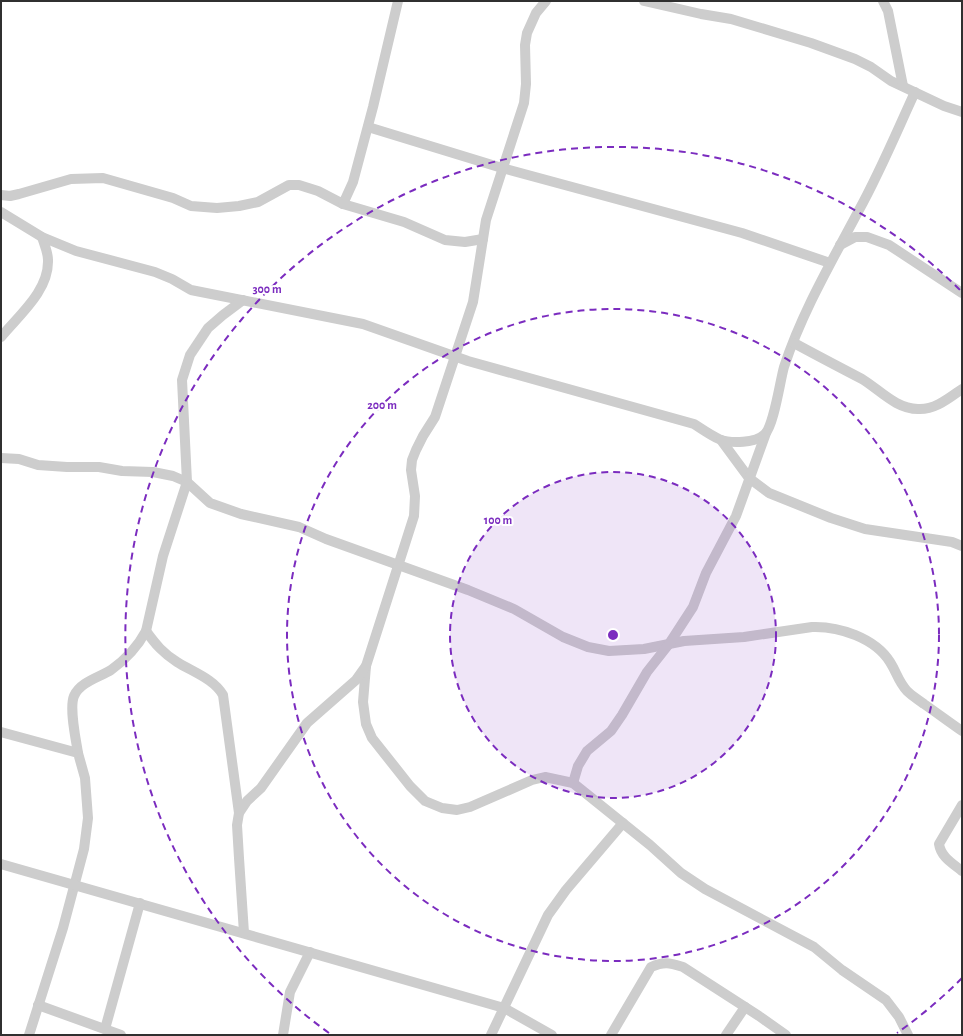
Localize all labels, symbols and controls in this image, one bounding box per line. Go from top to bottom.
text: 300 m [252,283,282,295]
text: 200 m [367,399,397,411]
text: 100 m [484,514,512,526]
centre of rings [606,628,620,642]

